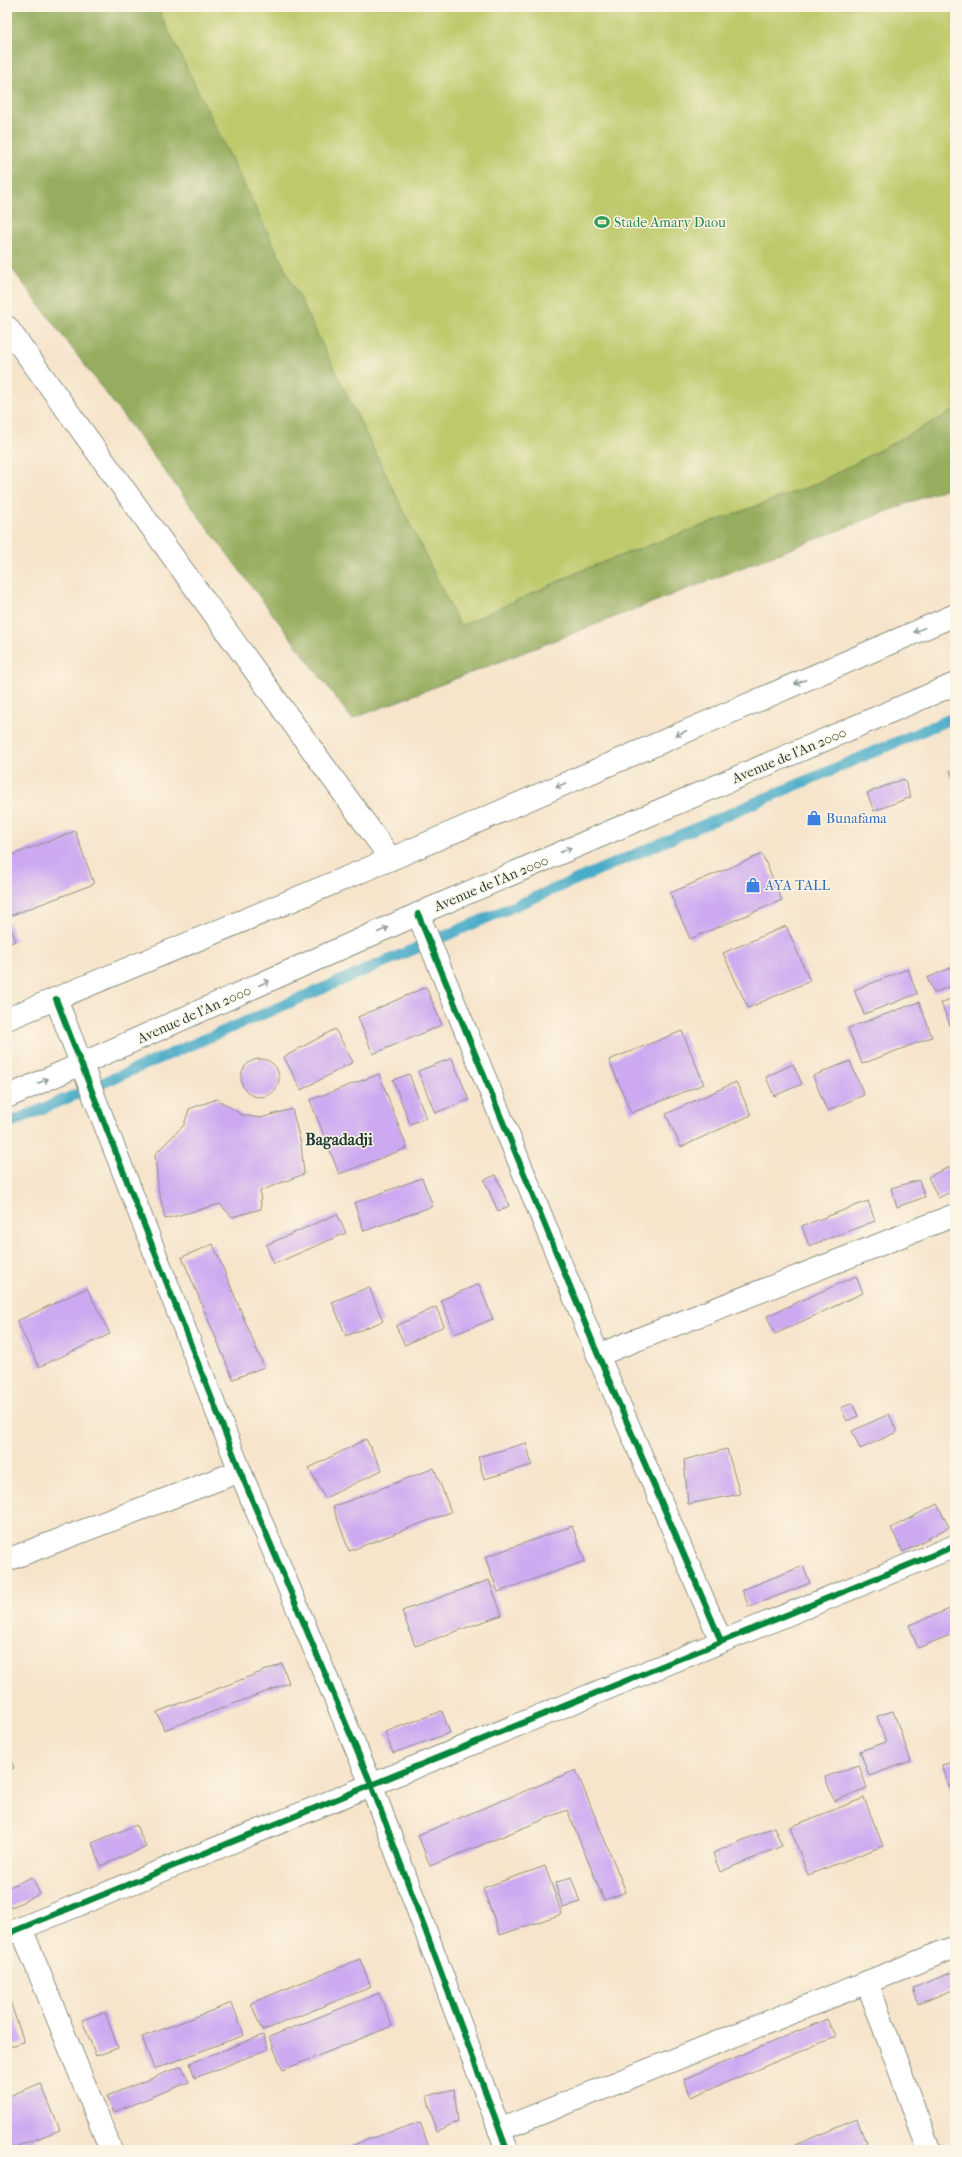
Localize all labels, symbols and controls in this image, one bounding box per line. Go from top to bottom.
sports icon: Stade Amary Daou [593,213,611,231]
place label: Stade Amary Daou [614,214,726,231]
one-way arrow [914,627,926,634]
one-way arrow [794,679,806,686]
street label: Avenue de l'An 2000 [729,724,849,788]
one-way arrow [675,730,687,738]
one-way arrow [556,782,568,789]
shop icon: Bunafama [805,809,823,827]
place label: Bunafama [826,810,887,827]
one-way arrow [560,846,572,854]
street label: Avenue de l'An 2000 [431,852,551,916]
shop icon: AYA TALL [744,876,762,894]
place label: AYA TALL [764,877,830,894]
one-way arrow [376,925,388,933]
one-way arrow [257,978,269,986]
street label: Avenue de l'An 2000 [134,982,254,1048]
one-way arrow [36,1077,48,1084]
district label: Bagadadji [305,1130,373,1150]

